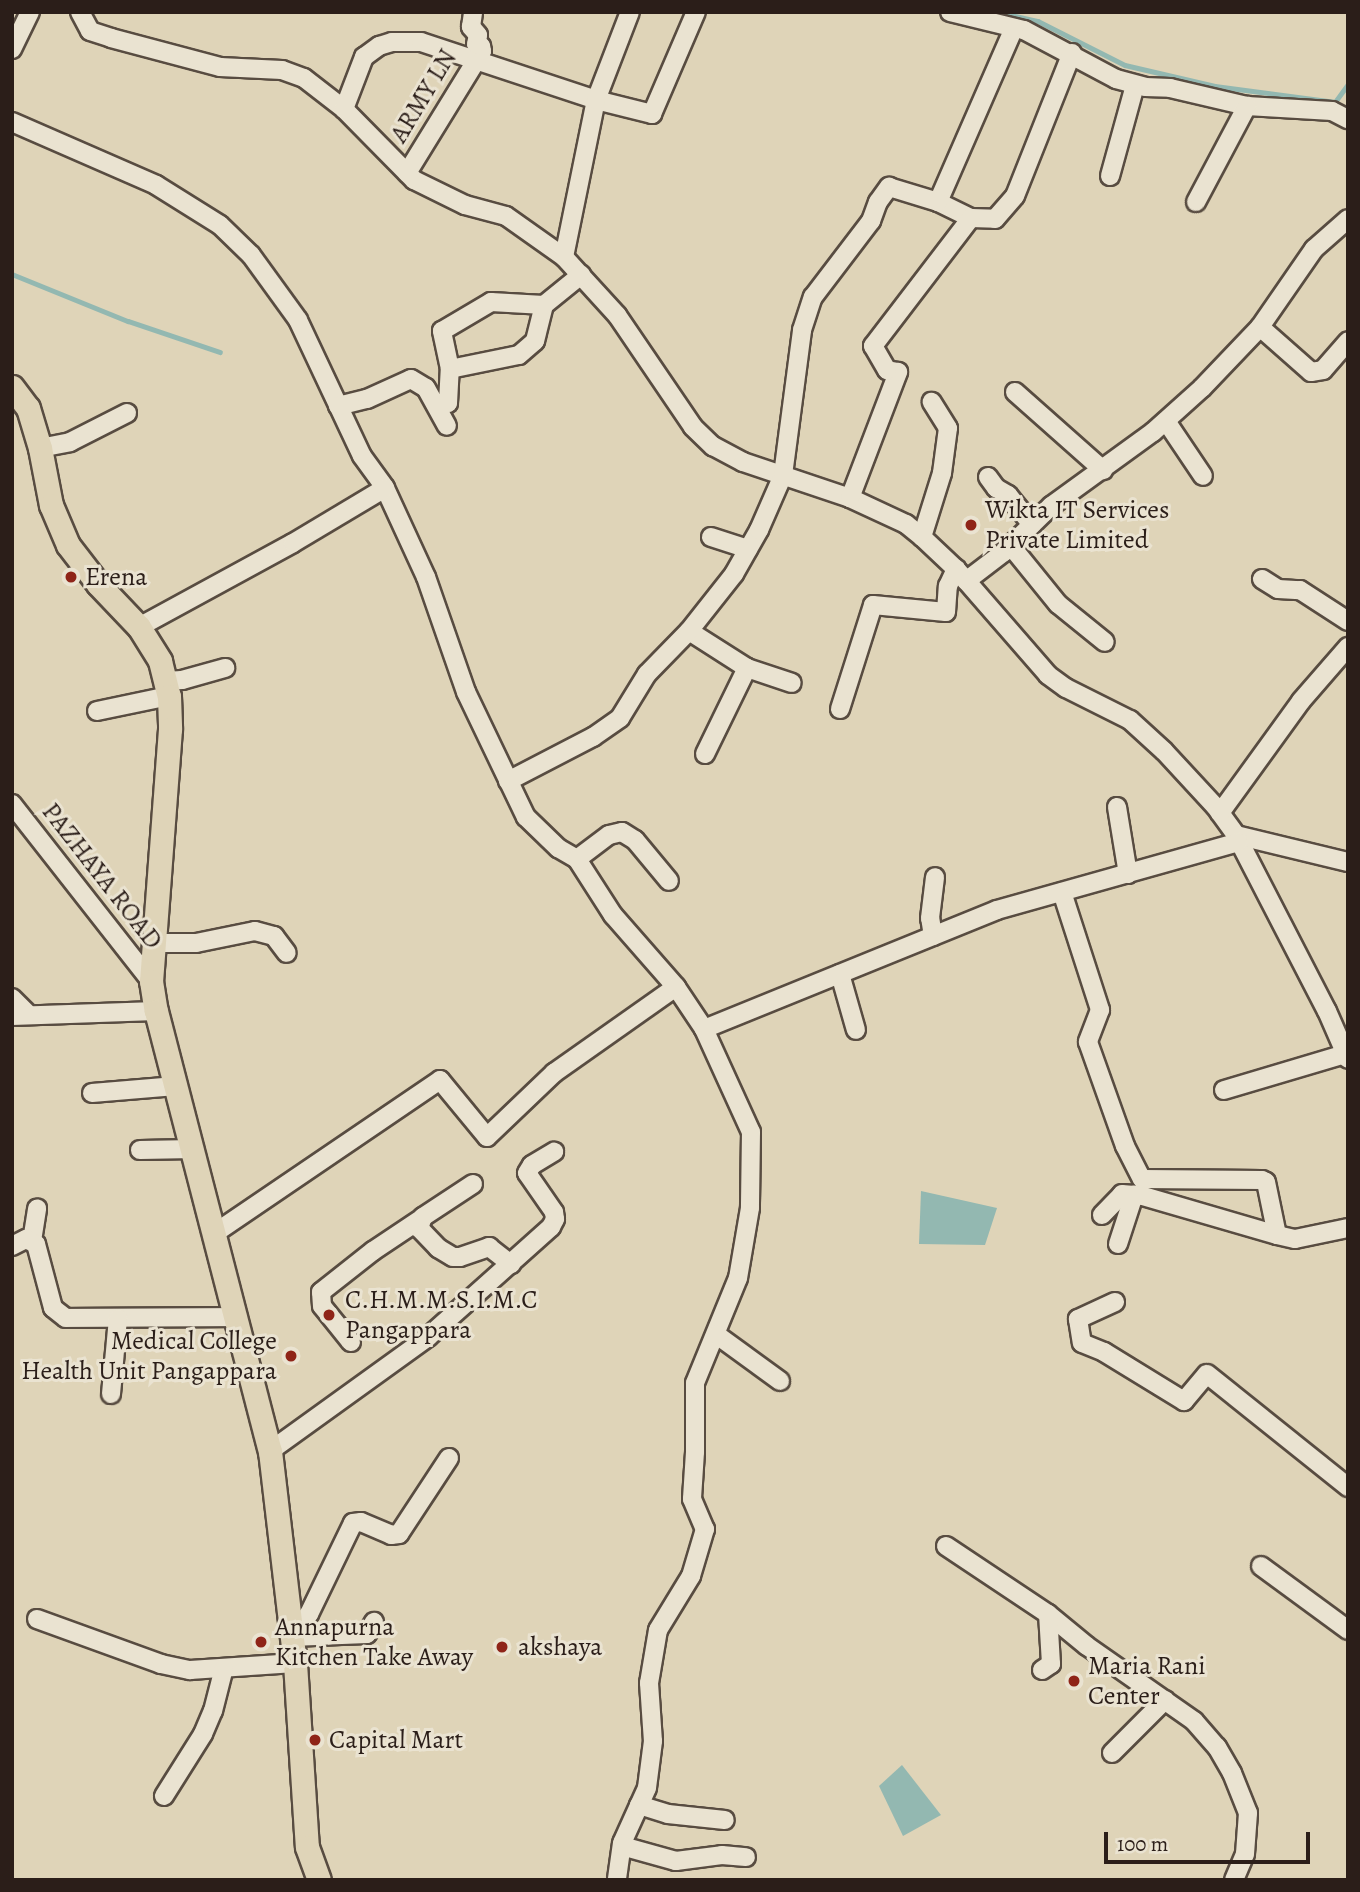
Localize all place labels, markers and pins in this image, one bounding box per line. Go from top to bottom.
place label: Wikta IT Services Private Limited [985,494,1169,556]
marker: Wikta IT Services Private Limited [963,517,979,533]
place label: Erena [85,561,147,593]
marker: Erena [63,569,79,585]
place label: C.H.M.M.S.I.M.C Pangappara [345,1284,537,1346]
marker: C.H.M.M.S.I.M.C Pangappara [319,1305,339,1325]
place label: Medical College Health Unit Pangappara [21,1325,277,1386]
marker: Medical College Health Unit Pangappara [283,1348,299,1364]
place label: Annapurna Kitchen Take Away [275,1611,473,1672]
place label: akshaya [518,1631,602,1663]
marker: Annapurna Kitchen Take Away [253,1634,269,1650]
marker: akshaya [492,1637,512,1657]
place label: Maria Rani Center [1088,1650,1205,1712]
marker: Maria Rani Center [1066,1673,1082,1689]
place label: Capital Mart [329,1724,463,1756]
marker: Capital Mart [307,1732,323,1748]

